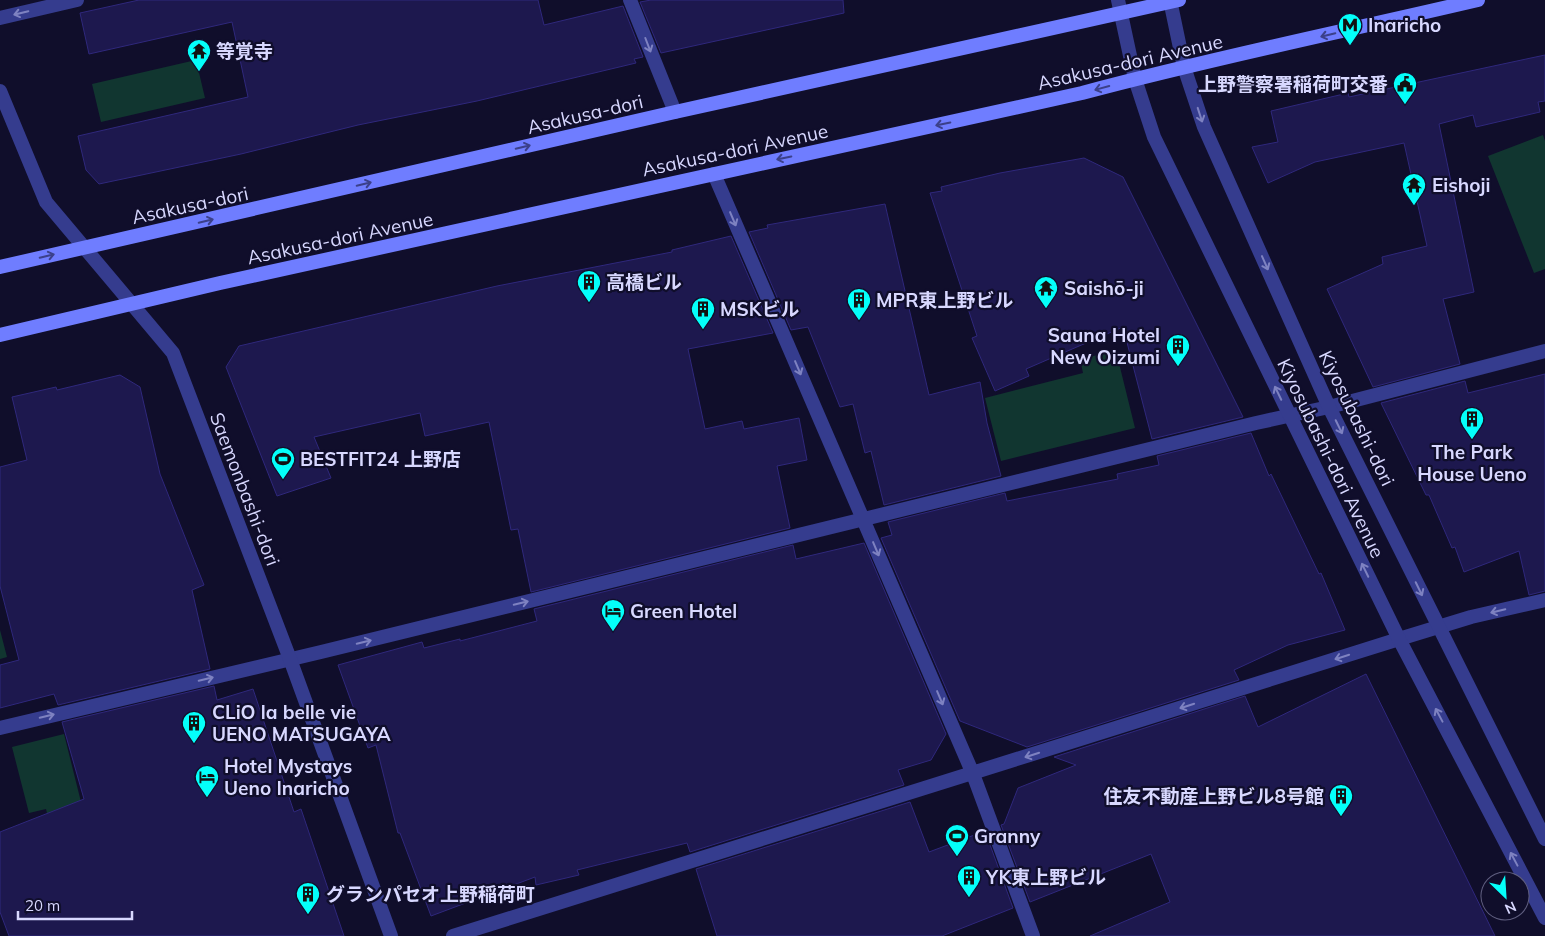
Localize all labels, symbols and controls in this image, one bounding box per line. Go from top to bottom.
one-way arrow [14,9,30,18]
metro station icon: Inaricho [1337,12,1363,46]
place label: Inaricho [1368,13,1441,37]
street label: Asakusa-dori Avenue [1035,29,1225,95]
one-way arrow [1321,31,1337,40]
one-way arrow [644,37,653,53]
temple icon: 等覚寺 [186,38,212,72]
place label: 等覚寺 [216,39,273,63]
public building icon: 上野警察署稲荷町交番 [1392,71,1418,105]
place label: 上野警察署稲荷町交番 [1198,72,1388,96]
one-way arrow [1094,84,1110,93]
street label: Asakusa-dori [525,89,645,139]
one-way arrow [1195,106,1205,122]
street label: Asakusa-dori Avenue [640,119,830,181]
one-way arrow [936,119,952,129]
one-way arrow [514,142,530,151]
one-way arrow [777,154,793,163]
temple icon: Eishoji [1401,172,1427,206]
place label: Eishoji [1432,173,1490,197]
one-way arrow [356,179,372,188]
street label: Asakusa-dori [130,181,250,229]
street label: Asakusa-dori Avenue [245,207,435,269]
one-way arrow [730,211,739,226]
one-way arrow [198,216,214,225]
one-way arrow [39,251,55,260]
one-way arrow [1260,255,1270,270]
building icon: 高橋ビル [576,269,602,303]
place label: 高橋ビル [606,270,682,294]
temple icon: Saishō-ji [1033,275,1059,309]
place label: Saishō-ji [1064,276,1144,300]
building icon: MPR東上野ビル [846,287,872,321]
place label: MPR東上野ビル [876,288,1014,312]
building icon: MSKビル [690,296,716,330]
place label: MSKビル [720,297,799,321]
place label: Sauna Hotel New Oizumi [1048,323,1160,369]
building icon: Sauna Hotel New Oizumi [1165,333,1191,367]
street label: Kiyosubashi-dori [1314,346,1400,490]
street label: Kiyosubashi-dori Avenue [1272,354,1390,562]
one-way arrow [793,360,803,375]
one-way arrow [1273,386,1283,401]
building icon: The Park House Ueno [1459,406,1485,440]
street label: Saemonbashi-dori [205,409,285,569]
one-way arrow [1335,419,1344,434]
place label: The Park House Ueno [1417,440,1527,486]
sports icon: BESTFIT24 上野店 [270,446,296,480]
place label: BESTFIT24 上野店 [300,447,461,471]
one-way arrow [872,541,882,556]
one-way arrow [1360,563,1370,578]
one-way arrow [1415,581,1425,596]
one-way arrow [513,598,529,607]
hotel icon: Green Hotel [600,598,626,632]
place label: Green Hotel [630,599,737,623]
one-way arrow [1490,607,1506,616]
one-way arrow [355,636,371,646]
one-way arrow [1334,652,1350,662]
one-way arrow [197,674,213,683]
one-way arrow [936,690,946,705]
place label: CLiO la belle vie UENO MATSUGAYA [212,700,392,746]
one-way arrow [1179,701,1195,711]
one-way arrow [1434,708,1444,723]
building icon: CLiO la belle vie UENO MATSUGAYA [181,710,207,744]
one-way arrow [39,711,55,720]
one-way arrow [1024,750,1040,760]
place label: Hotel Mystays Ueno Inaricho [224,754,352,800]
hotel icon: Hotel Mystays Ueno Inaricho [194,764,220,798]
building icon: 住友不動産上野ビル8号館 [1328,783,1354,817]
place label: 住友不動産上野ビル8号館 [1104,784,1324,808]
sports icon: Granny [944,823,970,857]
place label: Granny [974,824,1041,848]
one-way arrow [1509,852,1518,867]
building icon: YK東上野ビル [956,864,982,898]
place label: YK東上野ビル [985,865,1106,889]
north arrow [1480,871,1530,921]
building icon: グランパセオ上野稲荷町 [295,881,321,915]
place label: グランパセオ上野稲荷町 [326,882,535,906]
scale bar [18,888,131,920]
text: 20 m [25,896,60,915]
text: N [1502,897,1519,918]

